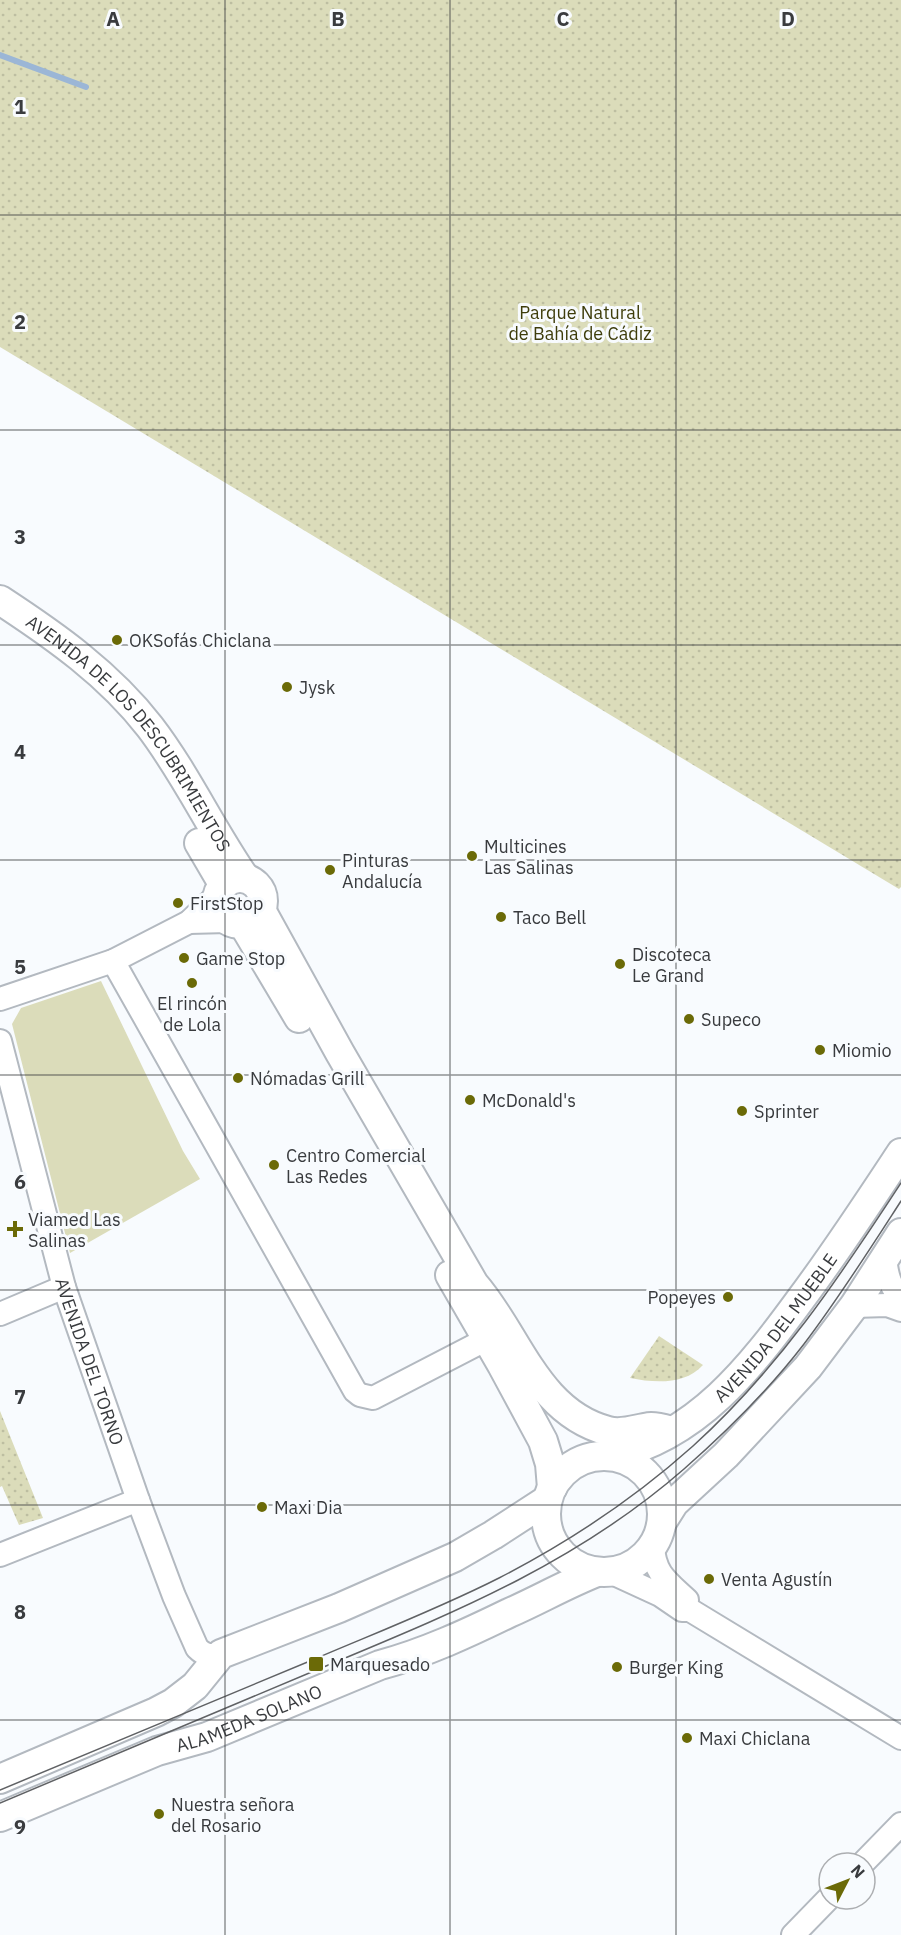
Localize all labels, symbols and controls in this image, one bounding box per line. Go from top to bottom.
text: A [106,5,120,32]
text: B [331,5,345,32]
text: C [556,5,570,32]
text: D [781,5,795,32]
text: 1 [14,93,26,120]
park label: Parque Natural de Bahía de Cádiz [508,301,652,345]
text: 2 [14,308,26,335]
text: 3 [14,523,26,550]
street label: AVENIDA DE LOS DESCUBRIMIENTOS [22,609,236,855]
place label: OKSofás Chiclana [129,629,272,652]
marker: OKSofás Chiclana [110,633,124,647]
place label: Jysk [299,676,336,699]
marker: Jysk [280,680,294,694]
text: 4 [14,738,26,765]
place label: Multicines Las Salinas [484,835,574,879]
place label: Pinturas Andalucía [342,849,422,893]
marker: Multicines Las Salinas [465,849,479,863]
marker: Pinturas Andalucía [323,863,337,877]
place label: FirstStop [190,892,263,915]
marker: FirstStop [171,896,185,910]
place label: Taco Bell [513,906,586,929]
marker: Taco Bell [494,910,508,924]
place label: Discoteca Le Grand [632,943,712,987]
place label: Game Stop [196,947,285,970]
marker: Game Stop [177,951,191,965]
text: 5 [14,953,26,980]
marker: Discoteca Le Grand [613,957,627,971]
marker: El rincón de Lola [185,976,199,990]
place label: El rincón de Lola [157,992,227,1036]
place label: Supeco [701,1008,761,1031]
marker: Supeco [682,1012,696,1026]
place label: Miomio [832,1039,892,1062]
marker: Miomio [813,1043,827,1057]
place label: Nómadas Grill [250,1067,365,1090]
marker: Nómadas Grill [231,1071,245,1085]
place label: McDonald's [482,1089,576,1112]
marker: McDonald's [463,1093,477,1107]
place label: Sprinter [754,1100,819,1123]
marker: Sprinter [735,1104,749,1118]
place label: Centro Comercial Las Redes [286,1144,426,1188]
marker: Centro Comercial Las Redes [267,1158,281,1172]
text: 6 [14,1168,26,1195]
place label: Viamed Las Salinas [28,1208,121,1252]
marker: Viamed Las Salinas [6,1220,24,1238]
street label: AVENIDA DEL MUEBLE [709,1249,842,1407]
street label: AVENIDA DEL TORNO [51,1275,130,1448]
place label: Popeyes [648,1286,716,1309]
marker: Popeyes [721,1290,735,1304]
text: 7 [14,1383,26,1410]
place label: Maxi Dia [274,1496,343,1519]
marker: Maxi Dia [255,1500,269,1514]
place label: Venta Agustín [721,1568,833,1591]
marker: Venta Agustín [702,1572,716,1586]
text: 8 [14,1598,26,1625]
place label: Marquesado [330,1653,430,1676]
marker: Marquesado [307,1655,325,1673]
place label: Burger King [629,1656,723,1679]
marker: Burger King [610,1660,624,1674]
street label: ALAMEDA SOLANO [173,1679,325,1757]
place label: Maxi Chiclana [699,1727,811,1750]
marker: Maxi Chiclana [680,1731,694,1745]
place label: Nuestra señora del Rosario [171,1793,295,1837]
marker: Nuestra señora del Rosario [152,1807,166,1821]
text: 9 [14,1813,26,1840]
north arrow [817,1851,877,1911]
text: N [847,1860,869,1882]

